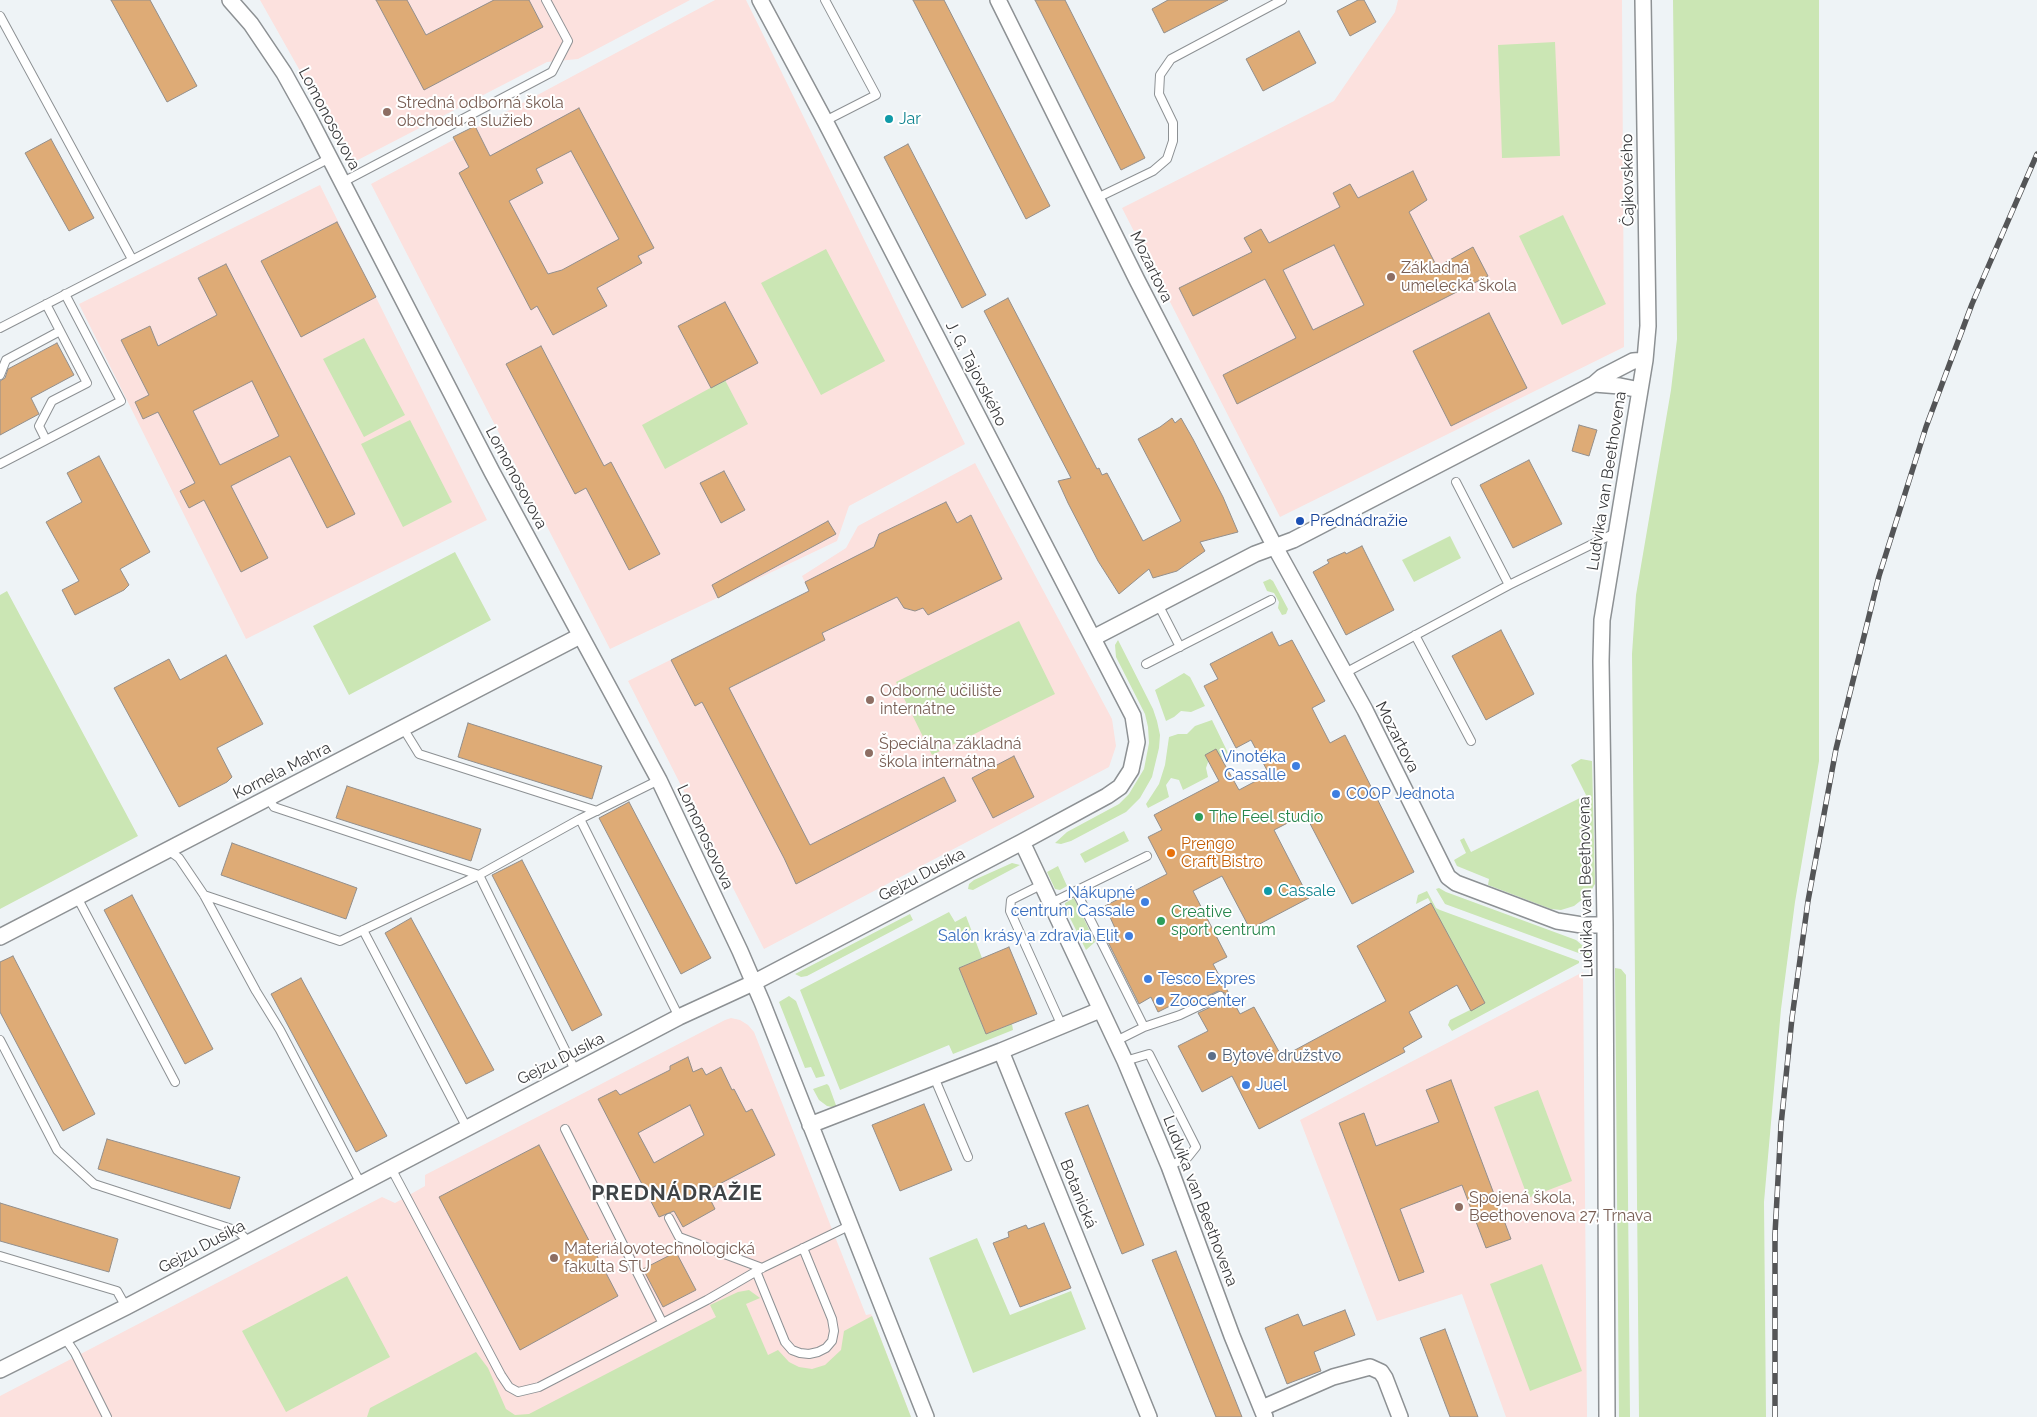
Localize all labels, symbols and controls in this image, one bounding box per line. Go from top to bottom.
street label: Lomonosovova [294,65,364,173]
place label: Stredná odborná škola obchodu a služieb [397,93,564,131]
marker: Stredná odborná škola obchodu a služieb [381,106,393,118]
place label: Jar [899,109,921,129]
marker: Jar [883,113,895,125]
street label: Čajkovského [1618,133,1638,227]
street label: Mozartova [1126,228,1176,306]
place label: Základná umelecká škola [1401,258,1517,296]
marker: Základná umelecká škola [1385,271,1397,283]
street label: J. G. Tajovského [941,318,1011,430]
street label: Ludvika van Beethovena [1583,390,1631,572]
street label: Lomonosovova [481,424,551,532]
place label: Prednádražie [1310,511,1408,531]
marker: Prednádražie [1294,515,1306,527]
place label: Odborné učilište internátne [880,681,1002,719]
marker: Odborné učilište internátne [864,694,876,706]
street label: Mozartova [1371,698,1423,776]
place label: Špeciálna základná škola internátna [879,734,1022,772]
street label: Kornela Mahra [230,738,334,804]
marker: Špeciálna základná škola internátna [863,747,875,759]
place label: Vinotéka Cassalle [1221,747,1286,785]
marker: Vinotéka Cassalle [1290,760,1302,772]
street label: Lomonosovova [672,782,738,892]
place label: COOP Jednota [1346,784,1455,804]
marker: COOP Jednota [1330,788,1342,800]
street label: Ludvika van Beethovena [1575,796,1597,978]
place label: The Feel studio [1209,807,1323,827]
marker: The Feel studio [1193,811,1205,823]
place label: Prengo Craft Bistro [1181,834,1263,872]
street label: Gejzu Dusíka [875,844,969,906]
marker: Prengo Craft Bistro [1165,847,1177,859]
place label: Cassale [1278,881,1336,901]
place label: Nákupné centrum Cassale [1011,883,1135,921]
marker: Cassale [1262,885,1274,897]
marker: Nákupné centrum Cassale [1139,896,1151,908]
place label: Creative sport centrum [1171,902,1276,940]
marker: Creative sport centrum [1155,915,1167,927]
place label: Salón krásy a zdravia Elit [938,926,1119,946]
marker: Salón krásy a zdravia Elit [1123,930,1135,942]
place label: Tesco Expres [1158,969,1256,989]
marker: Tesco Expres [1142,973,1154,985]
place label: Zoocenter [1170,991,1246,1011]
marker: Zoocenter [1154,995,1166,1007]
street label: Gejzu Dusíka [514,1029,608,1089]
place label: Bytové družstvo [1222,1046,1341,1066]
marker: Bytové družstvo [1206,1050,1218,1062]
place label: Juel [1256,1075,1287,1095]
marker: Juel [1240,1079,1252,1091]
street label: Ludvika van Beethovena [1159,1113,1241,1289]
street label: Botanická [1055,1157,1101,1231]
district label: PREDNÁDRAŽIE [590,1181,764,1207]
place label: Spojená škola, Beethovenova 27, Trnava [1469,1188,1652,1226]
marker: Spojená škola, Beethovenova 27, Trnava [1453,1201,1465,1213]
street label: Gejzu Dusíka [155,1216,249,1278]
place label: Materiálovotechnologická fakulta STU [564,1239,755,1277]
marker: Materiálovotechnologická fakulta STU [548,1252,560,1264]

